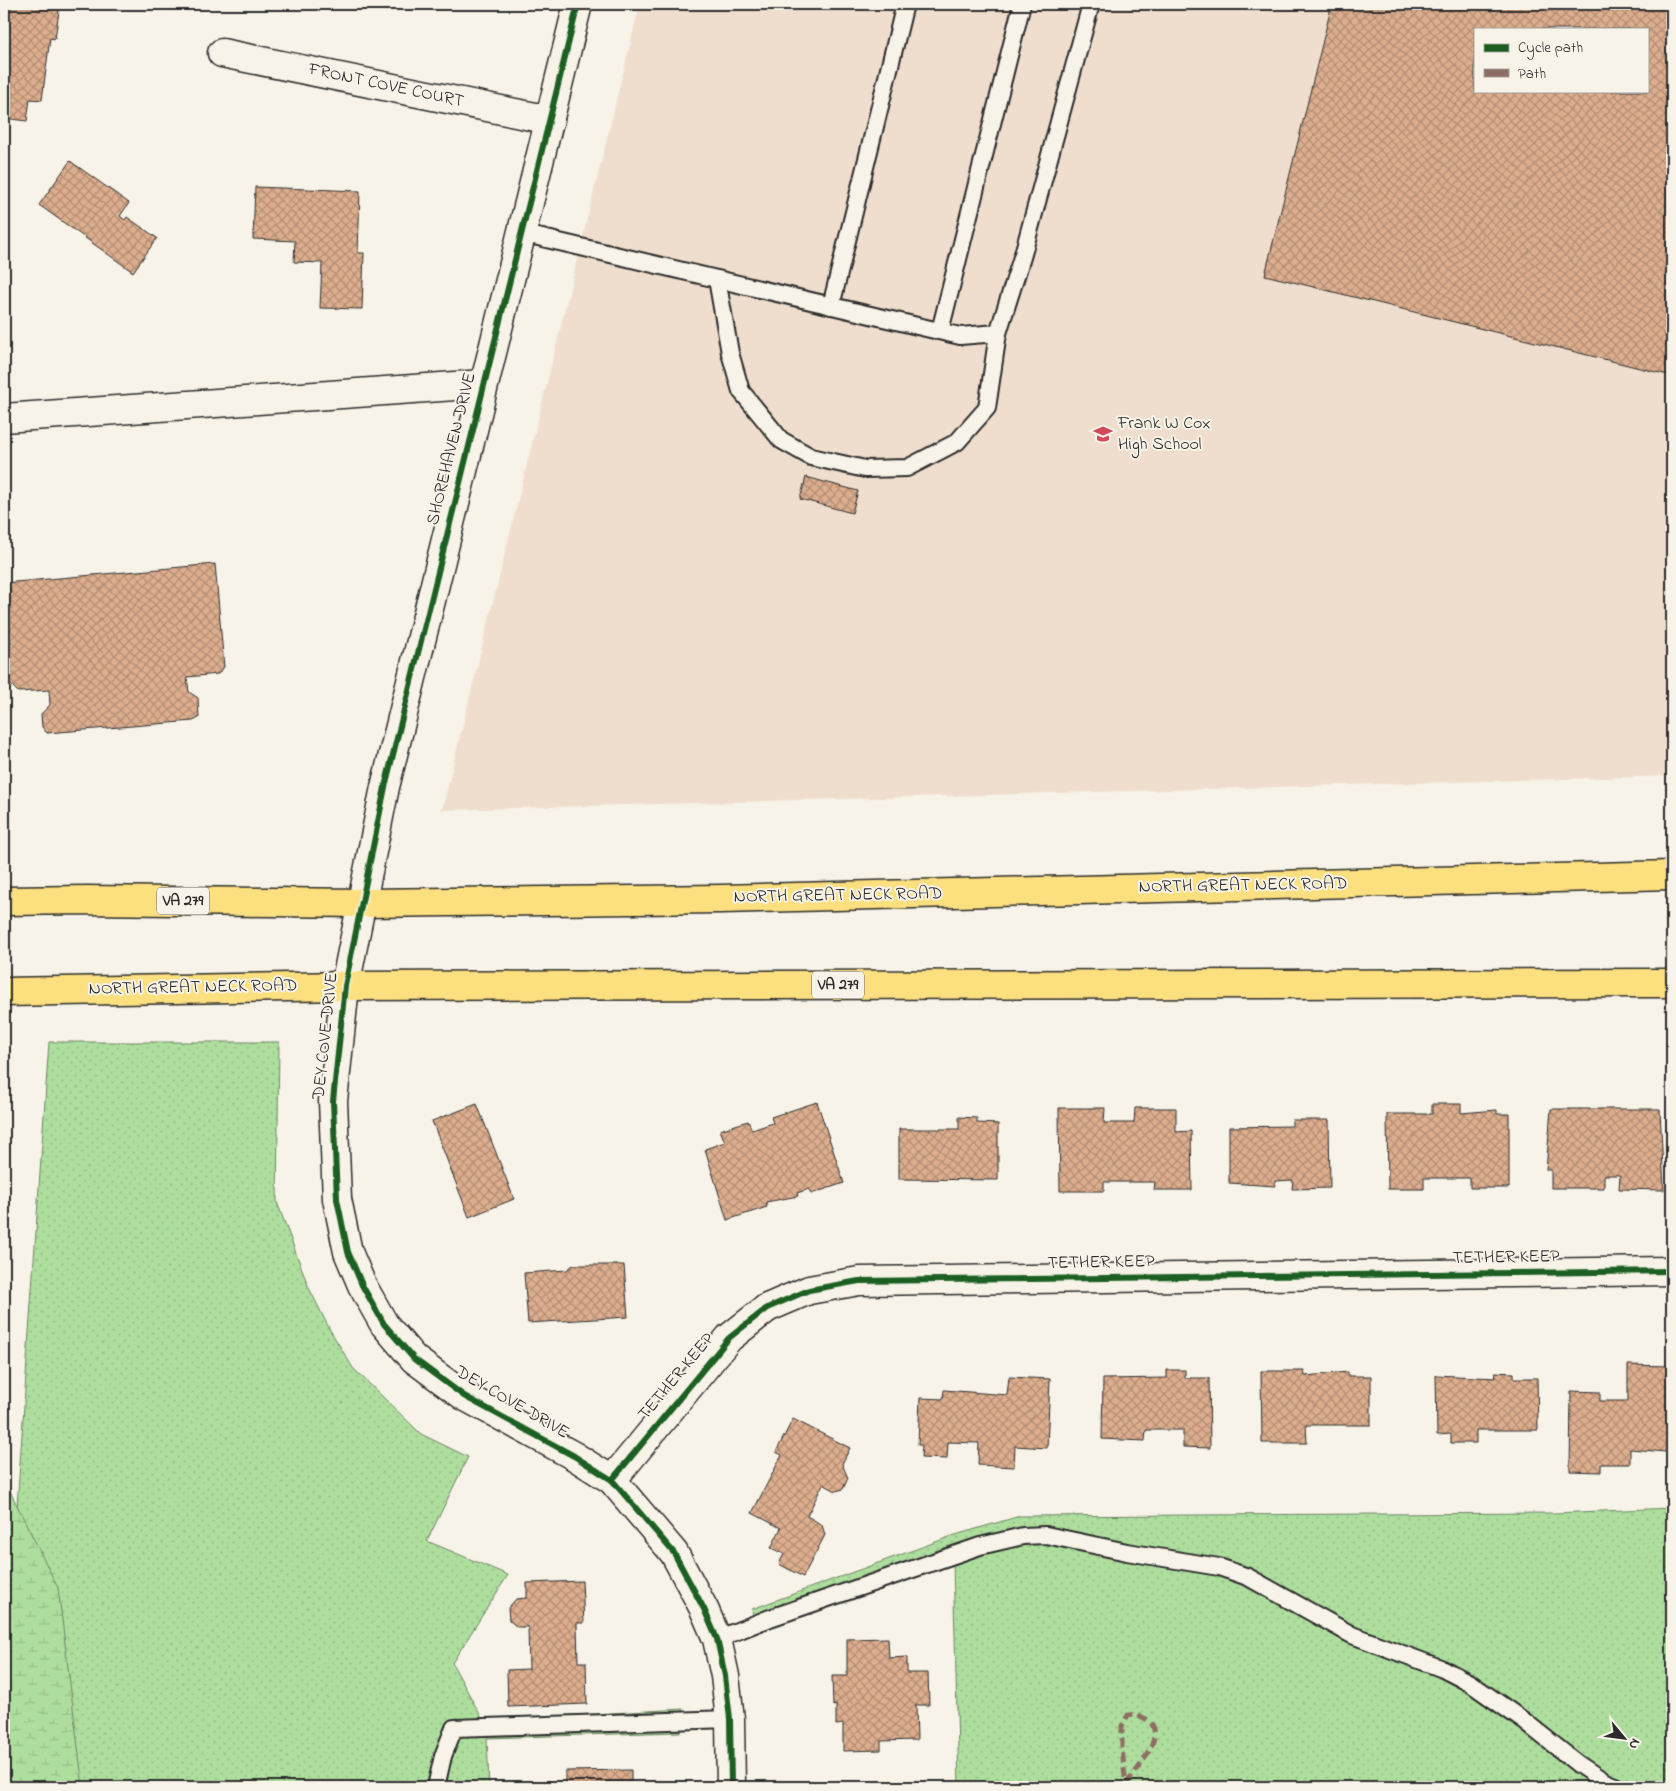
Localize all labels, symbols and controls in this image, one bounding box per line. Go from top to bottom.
legend [1474,28,1648,92]
text: Cycle path [1518,37,1583,60]
street label: FRONT COVE COURT [305,57,466,115]
text: Path [1518,63,1546,85]
street label: SHOREHAVEN DRIVE [420,370,484,528]
place label: Frank W Cox High School [1117,411,1211,459]
school or university icon: Frank W Cox High School [1092,423,1114,445]
street label: NORTH GREAT NECK ROAD [1138,871,1348,901]
street label: NORTH GREAT NECK ROAD [733,881,943,911]
road number: VA 279 [157,888,209,914]
street label: DEY COVE DRIVE [306,971,346,1102]
road number: VA 279 [812,972,864,998]
street label: NORTH GREAT NECK ROAD [88,973,298,1003]
street label: TETHER KEEP [1452,1244,1560,1272]
street label: TETHER KEEP [1047,1249,1155,1277]
street label: TETHER KEEP [633,1327,722,1426]
street label: DEY COVE DRIVE [449,1359,574,1446]
north arrow [1598,1714,1648,1764]
text: N [1623,1734,1646,1753]

